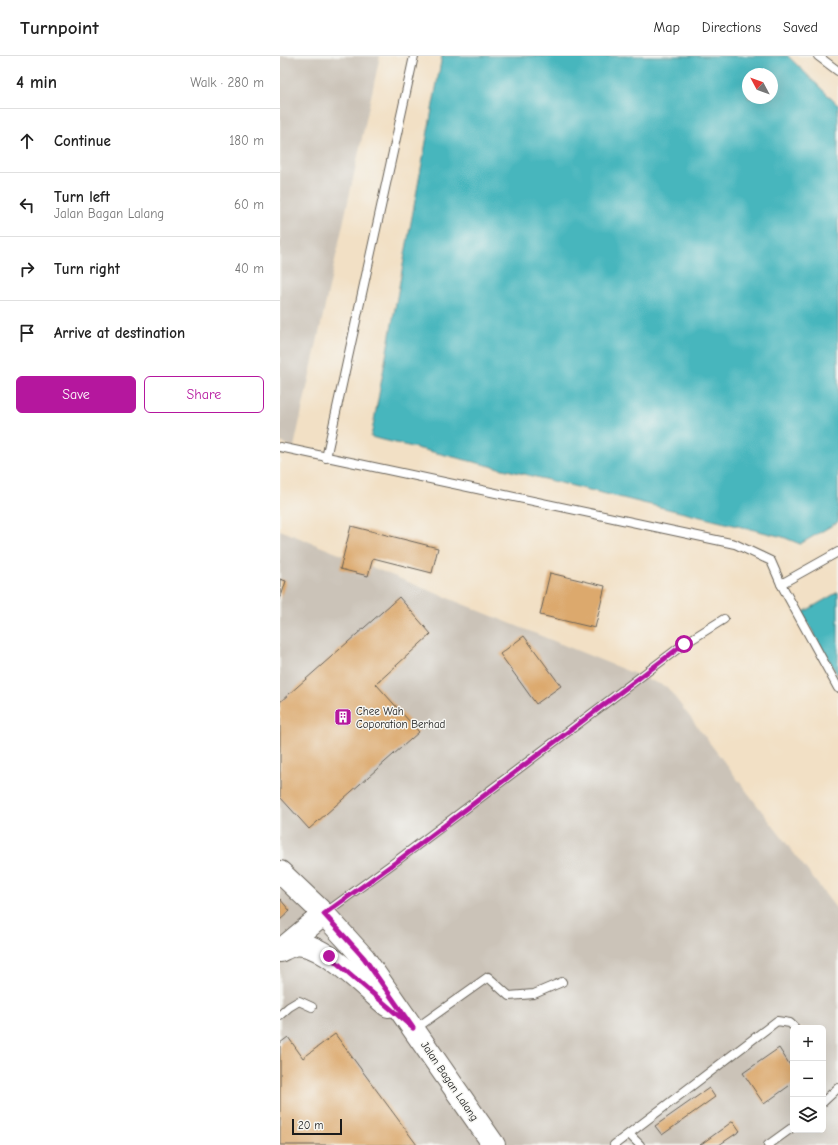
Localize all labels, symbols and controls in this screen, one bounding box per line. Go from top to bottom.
text: Turnpoint [20,17,99,39]
text: Map [653,19,680,36]
text: Directions [702,19,761,36]
text: Saved [783,19,818,36]
north arrow [742,68,778,104]
text: 4 min [16,73,57,92]
text: Walk · 280 m [190,75,264,90]
icon: ahead [16,130,38,152]
text: Continue [54,132,111,150]
text: 180 m [229,133,264,148]
text: Turn left [54,188,110,206]
icon: left [16,194,38,216]
text: 60 m [234,197,264,212]
text: Jalan Bagan Lalang [54,206,164,221]
icon: right [16,258,38,280]
text: Turn right [54,260,120,278]
text: 40 m [235,261,264,276]
icon: arrive [16,322,38,344]
text: Arrive at destination [54,324,185,342]
button: Save [16,376,136,413]
button: Share [144,376,264,413]
route start [675,635,693,653]
place label: Chee Wah Coporation Berhad [356,705,446,731]
building icon: Chee Wah Coporation Berhad [333,707,353,727]
route end [320,947,338,965]
map controls [790,1025,826,1133]
button: + [790,1025,826,1061]
street label: Jalan Bagan Lalang [418,1039,481,1124]
button: − [790,1061,826,1097]
button: layers [790,1097,826,1133]
scale bar [292,1117,342,1136]
text: 20 m [298,1119,323,1132]

